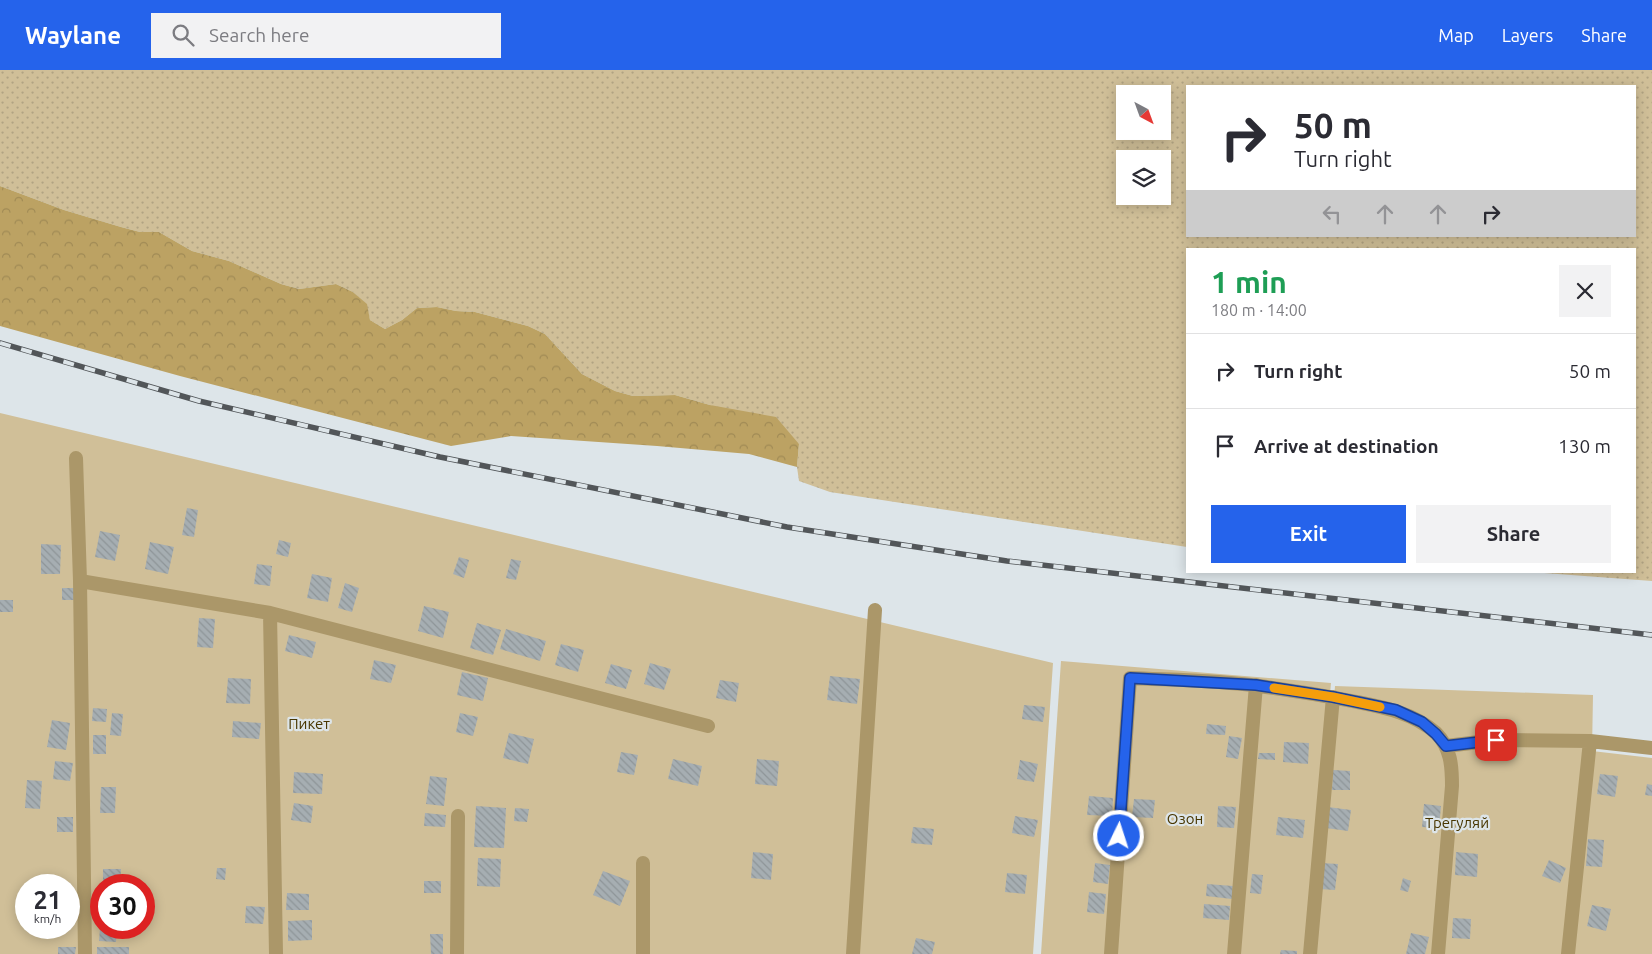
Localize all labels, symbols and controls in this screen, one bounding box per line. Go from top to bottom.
search box [151,13,501,58]
icon: search [169,21,197,49]
text: Waylane [25,22,121,49]
text: Search here [209,24,309,46]
text: Map [1438,25,1474,45]
text: Layers [1502,25,1553,45]
text: Share [1581,25,1627,45]
north arrow [1116,85,1171,140]
map controls [1116,85,1171,205]
icon: right [1211,105,1276,170]
text: 50 m [1294,105,1372,145]
text: Turn right [1294,146,1392,171]
button: layers [1116,150,1171,205]
icon: left [1318,200,1346,228]
icon: ahead [1371,200,1399,228]
icon: ahead [1424,200,1452,228]
icon: right [1477,200,1505,228]
text: 1 min [1211,265,1287,299]
button: close [1559,265,1611,317]
text: 180 m · 14:00 [1211,301,1307,319]
icon: right [1211,357,1239,385]
text: Turn right [1254,360,1342,382]
text: 50 m [1569,360,1611,382]
icon: arrive [1211,432,1239,460]
text: Arrive at destination [1254,435,1439,457]
text: 130 m [1558,435,1611,457]
button: Exit [1211,505,1406,563]
button: Share [1416,505,1611,563]
park label: Пикет [288,715,330,732]
pin [1475,719,1517,761]
icon: arrive [1482,726,1510,754]
position arrow [1092,809,1144,861]
park label: Озон [1167,810,1203,827]
park label: Трегуляй [1425,814,1489,831]
speed limit sign: 30 [90,874,155,939]
text: 21 [33,886,62,914]
text: km/h [34,912,61,925]

